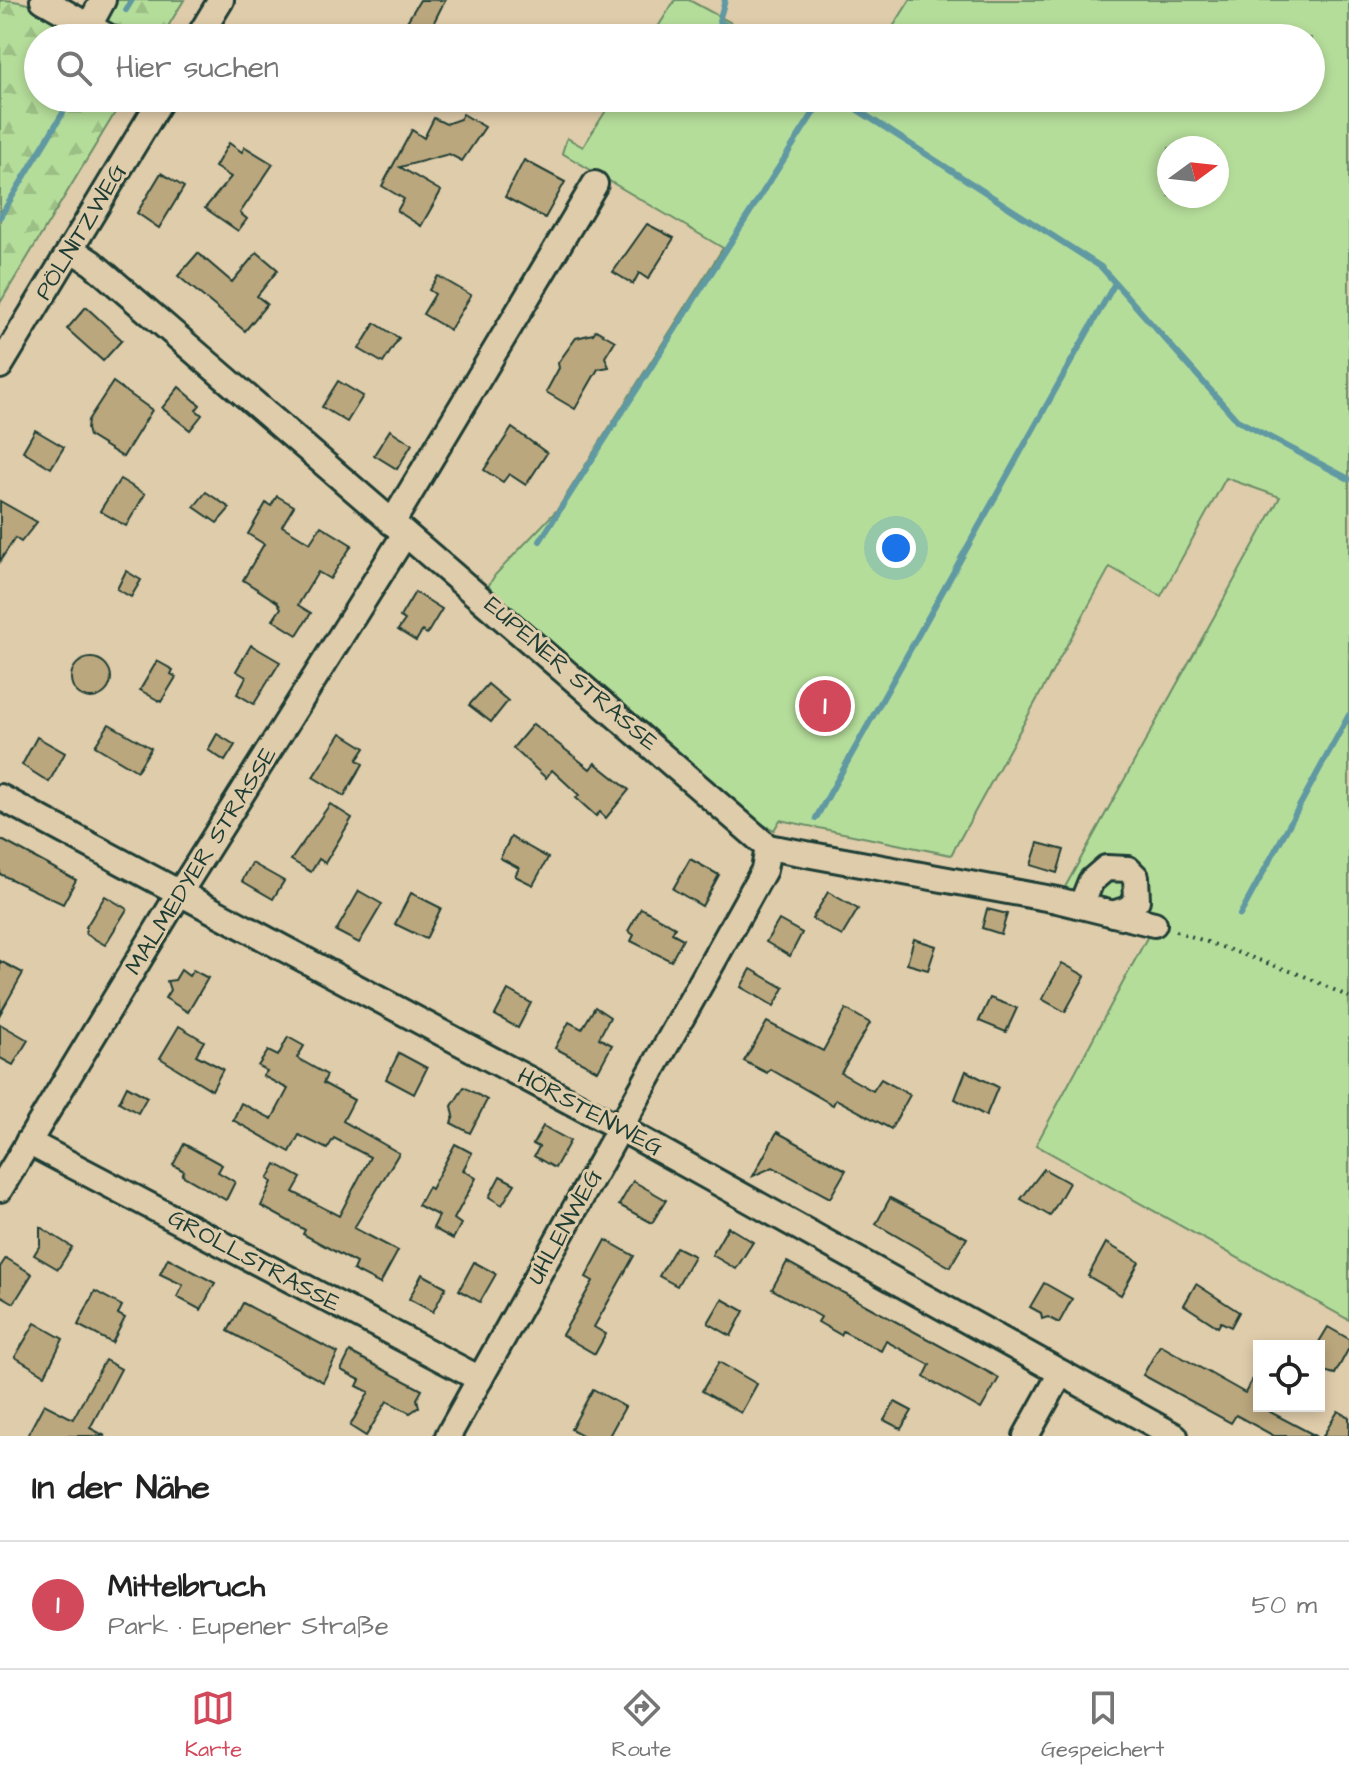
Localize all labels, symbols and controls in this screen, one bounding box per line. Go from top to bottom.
search box [24,24,1325,112]
icon: search [52,46,96,90]
text: Hier suchen [116,47,279,89]
north arrow [1157,136,1229,208]
street label: PÖLNITZWEG [27,157,135,307]
your location [876,528,916,568]
street label: EUPENER STRASSE [476,589,666,759]
pin: 1 [799,676,851,736]
street label: MALMEDYER STRASSE [117,740,285,982]
street label: HÖRSTENWEG [511,1059,669,1165]
street label: UHLENWEG [519,1163,611,1291]
street label: GROLLSTRASSE [162,1201,346,1321]
map controls [1253,1340,1325,1412]
button: locate [1253,1340,1325,1412]
text: In der Nähe [32,1464,210,1512]
text: Mittelbruch [108,1566,265,1608]
text: 1 [56,1587,60,1623]
text: 50 m [1252,1587,1317,1623]
text: Park · Eupener Straße [108,1608,389,1644]
tab: Karte [185,1686,242,1765]
tab: Route [611,1686,672,1765]
tab: Gespeichert [1041,1686,1164,1765]

